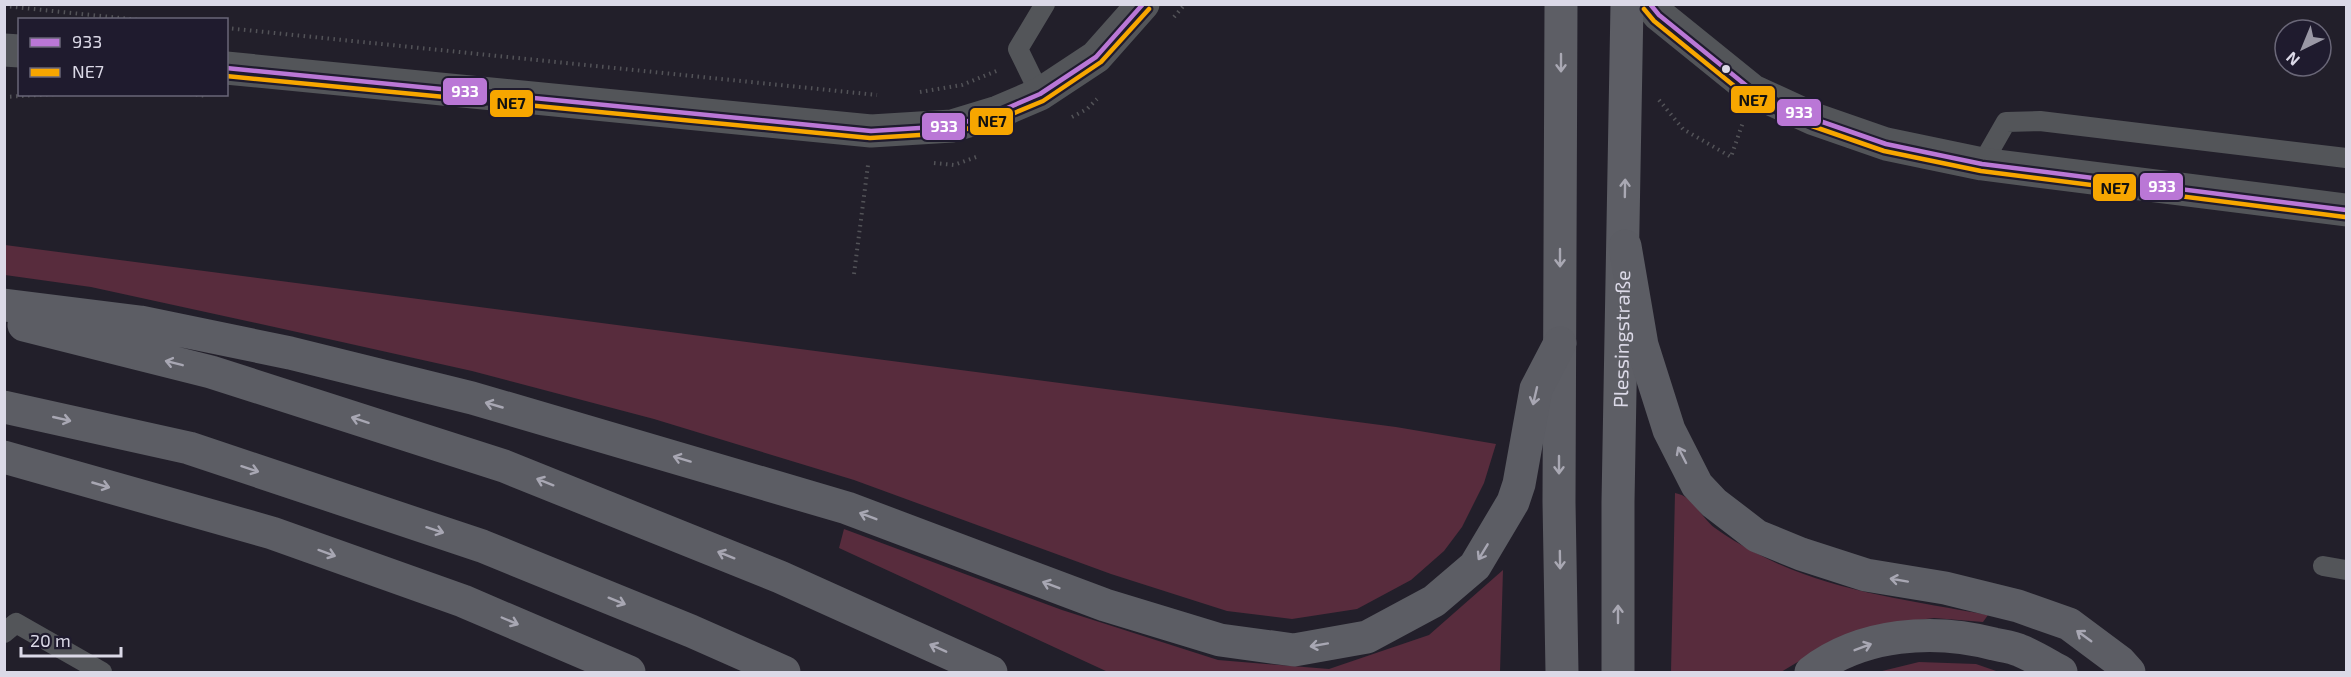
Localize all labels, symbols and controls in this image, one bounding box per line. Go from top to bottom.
legend [18,18,228,96]
north arrow [2273,18,2333,78]
text: 933 [72,30,102,52]
text: N [2282,48,2303,70]
one-way arrow [1555,52,1567,72]
text: NE7 [72,60,104,82]
unlabelled marker [1720,63,1732,75]
line badge: 933 [442,77,488,106]
text: 933 [451,81,479,100]
line badge: NE7 [1730,85,1776,114]
line badge: NE7 [489,89,534,118]
text: NE7 [1738,90,1768,109]
text: NE7 [496,93,526,112]
line badge: 933 [1776,98,1822,127]
text: 933 [1785,102,1813,121]
line badge: NE7 [969,107,1014,136]
text: NE7 [977,111,1007,130]
line badge: 933 [921,112,966,141]
text: 933 [930,116,958,135]
line badge: 933 [2139,172,2184,201]
line badge: NE7 [2092,173,2137,202]
text: 933 [2148,176,2176,195]
one-way arrow [1619,178,1631,198]
text: NE7 [2100,178,2130,197]
one-way arrow [1554,247,1566,267]
street label: Plessingstraße [1608,270,1634,408]
one-way arrow [165,356,184,368]
one-way arrow [1529,386,1540,405]
one-way arrow [485,399,504,410]
one-way arrow [52,414,71,426]
one-way arrow [351,414,370,425]
one-way arrow [1675,446,1687,464]
one-way arrow [673,453,692,464]
one-way arrow [1553,454,1565,474]
one-way arrow [240,464,259,475]
one-way arrow [536,476,555,487]
one-way arrow [91,479,110,491]
one-way arrow [859,510,878,521]
one-way arrow [425,526,444,537]
one-way arrow [1477,543,1489,560]
one-way arrow [317,548,336,559]
one-way arrow [717,549,735,560]
one-way arrow [1554,550,1566,570]
one-way arrow [1890,575,1909,586]
one-way arrow [1042,578,1061,589]
one-way arrow [607,596,625,607]
one-way arrow [1612,605,1624,625]
one-way arrow [500,616,518,627]
scale bar [21,620,122,658]
text: 20 m [30,629,71,651]
one-way arrow [2077,629,2093,642]
one-way arrow [1310,640,1329,651]
one-way arrow [1853,640,1872,651]
one-way arrow [929,642,947,653]

